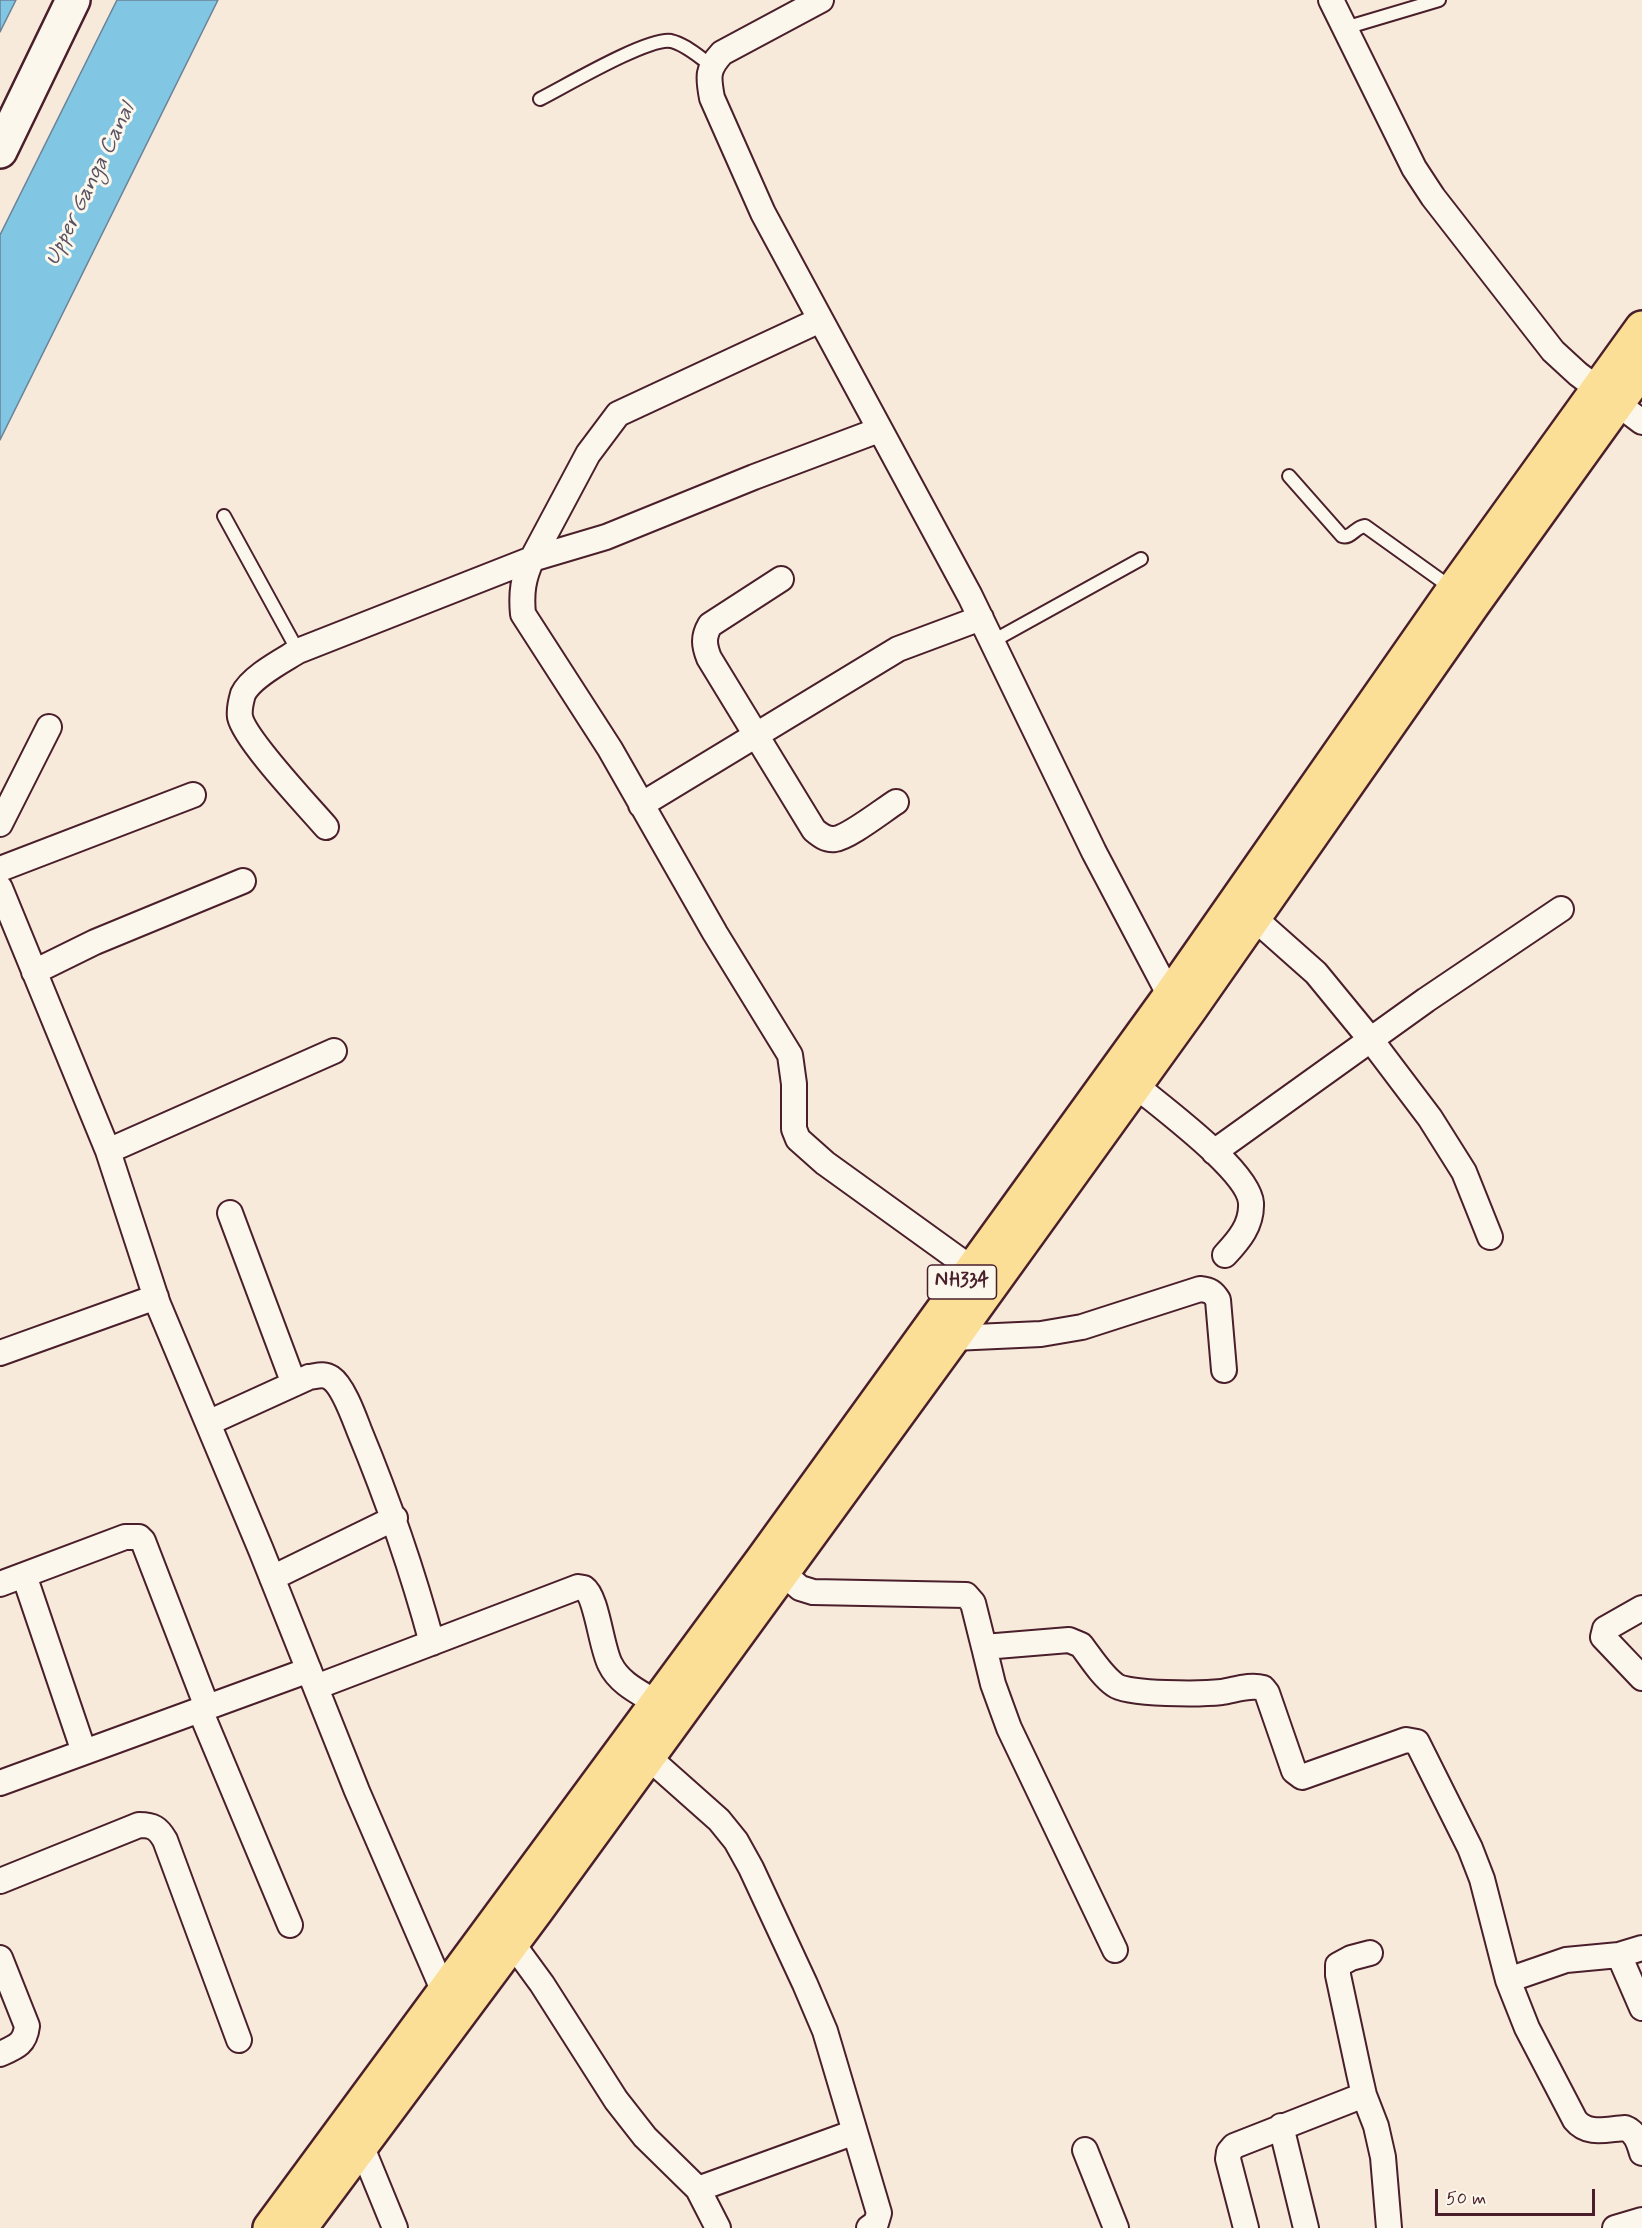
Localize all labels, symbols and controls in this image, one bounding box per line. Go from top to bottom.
water label: Upper Ganga Canal [40,99,142,271]
road number: NH334 [928,1265,996,1299]
scale bar [1438,2177,1598,2215]
text: 50 m [1446,2187,1486,2211]

